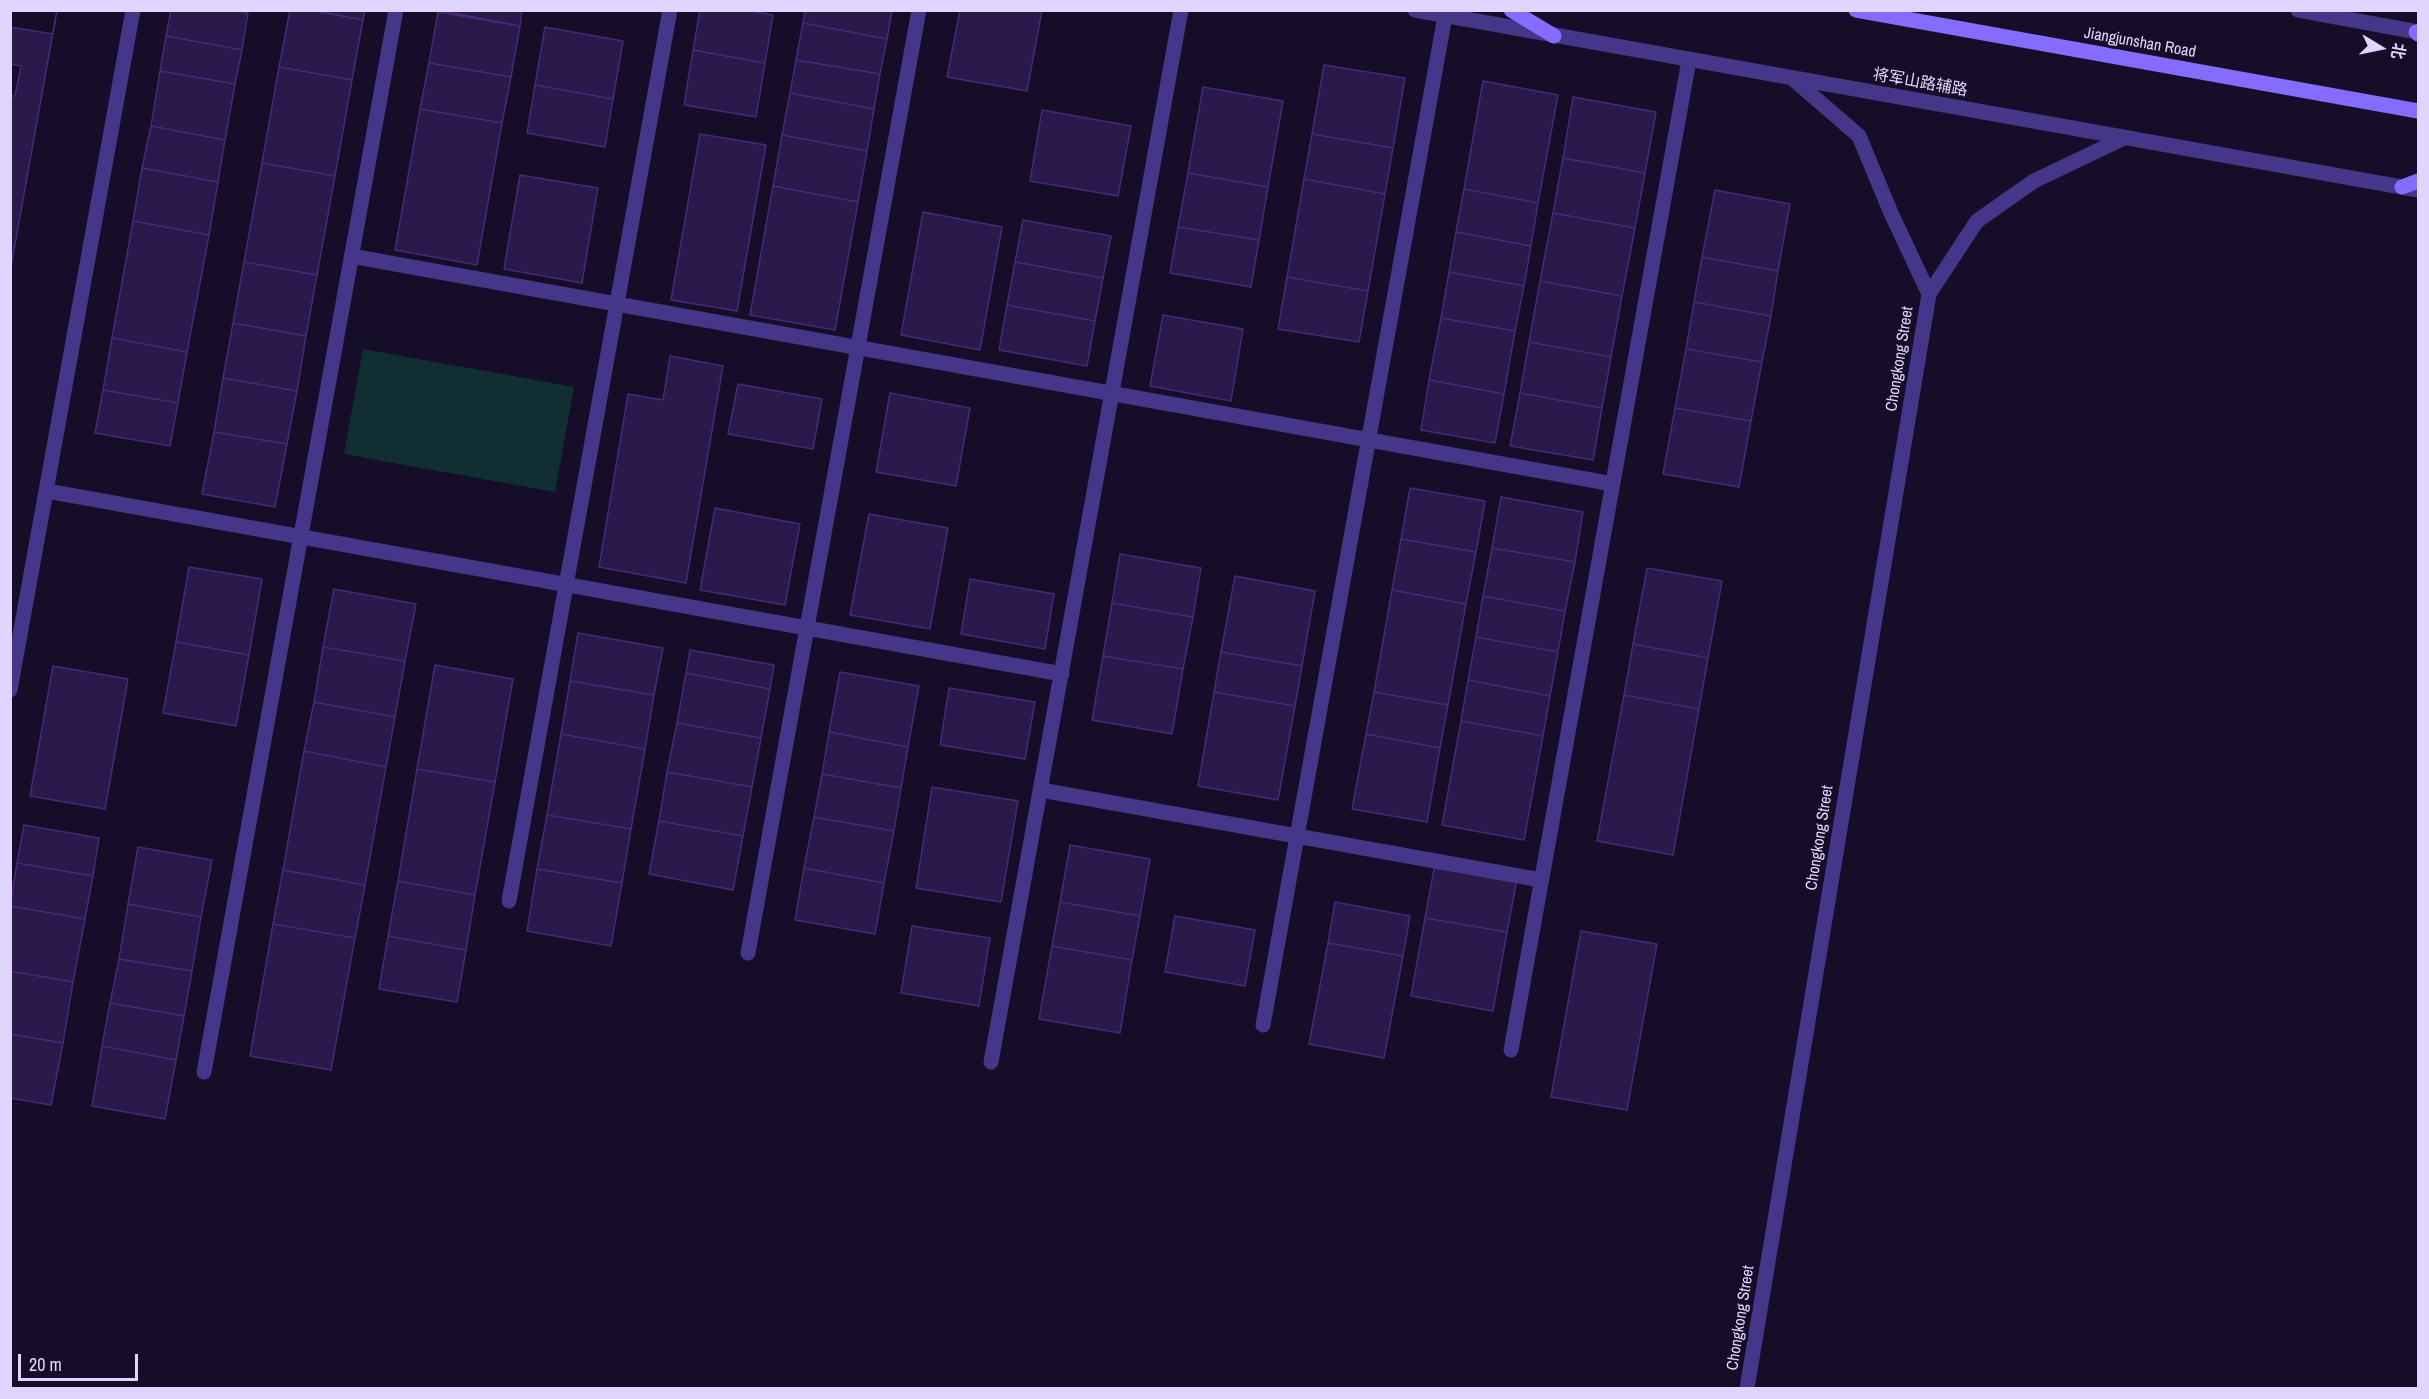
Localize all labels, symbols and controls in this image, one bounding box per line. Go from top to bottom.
north arrow [2351,18,2411,78]
street label: Jiangjunshan Road [2083,24,2197,62]
text: 北 [2387,41,2411,61]
street label: 将军山路辅路 [1871,65,1969,101]
street label: Chongkong Street [1882,305,1918,413]
street label: Chongkong Street [1802,784,1838,892]
street label: Chongkong Street [1723,1264,1759,1372]
scale bar [21,1342,141,1380]
text: 20 m [29,1352,62,1377]

